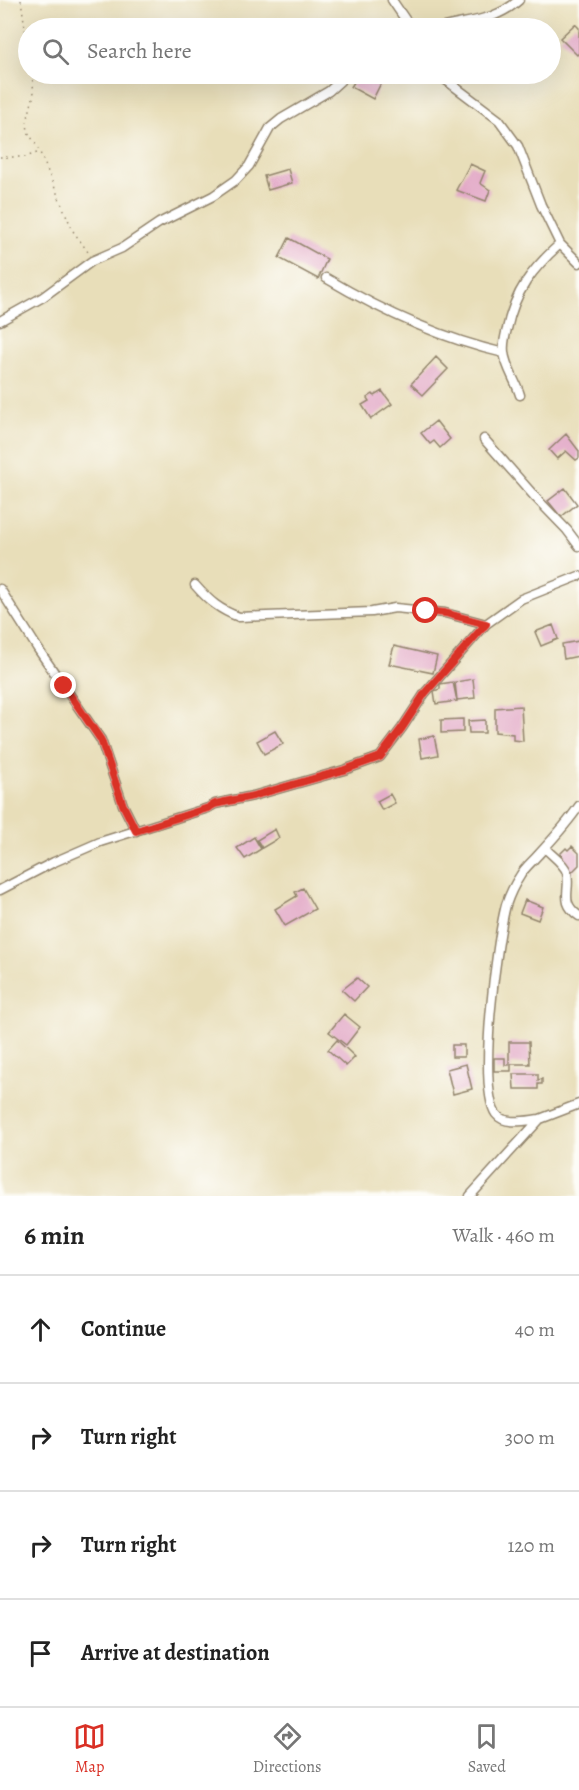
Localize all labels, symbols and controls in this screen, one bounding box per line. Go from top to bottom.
search box [18,18,561,84]
icon: search [39,35,72,68]
text: Search here [87,36,192,66]
route start [412,597,438,623]
route end [50,672,76,698]
text: 6 min [24,1218,85,1253]
text: Walk · 460 m [452,1222,555,1249]
icon: ahead [24,1313,57,1346]
text: Continue [81,1314,166,1344]
text: 40 m [515,1316,555,1343]
icon: right [24,1421,57,1454]
text: Turn right [81,1422,177,1452]
text: 300 m [505,1424,555,1451]
icon: right [24,1529,57,1562]
text: Turn right [81,1530,177,1560]
text: 120 m [507,1532,555,1559]
icon: arrive [24,1637,57,1670]
text: Arrive at destination [81,1638,270,1668]
tab: Map [73,1720,106,1778]
tab: Directions [253,1720,321,1778]
tab: Saved [468,1720,506,1778]

